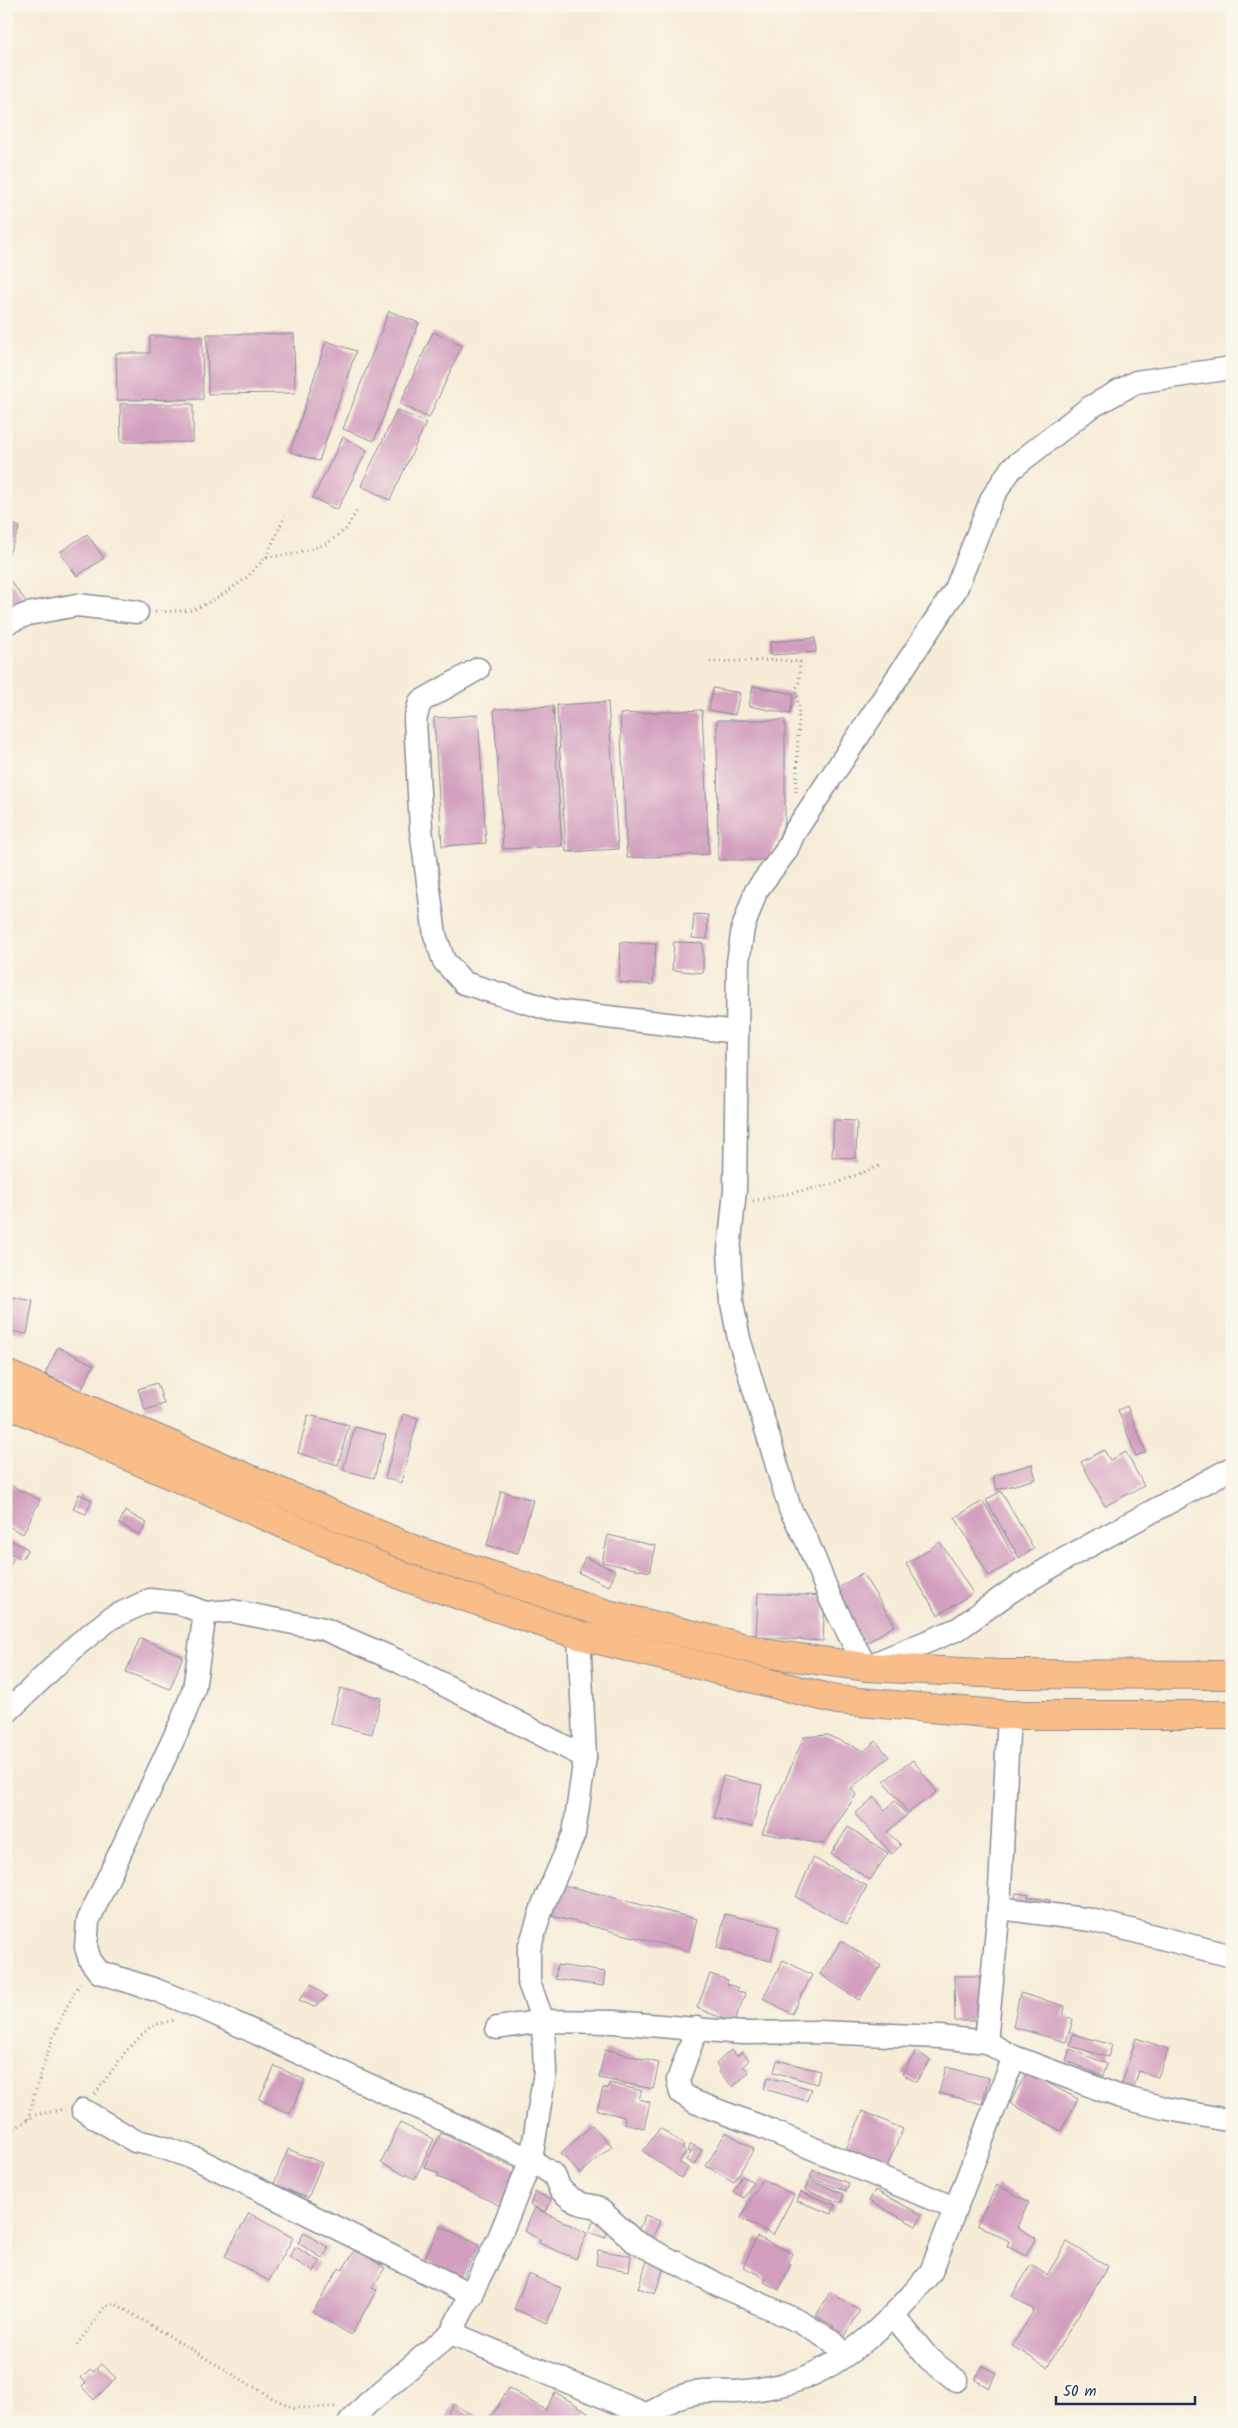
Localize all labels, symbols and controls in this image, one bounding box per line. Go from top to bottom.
scale bar [1056,2373,1194,2405]
text: 50 m [1063,2380,1097,2404]

